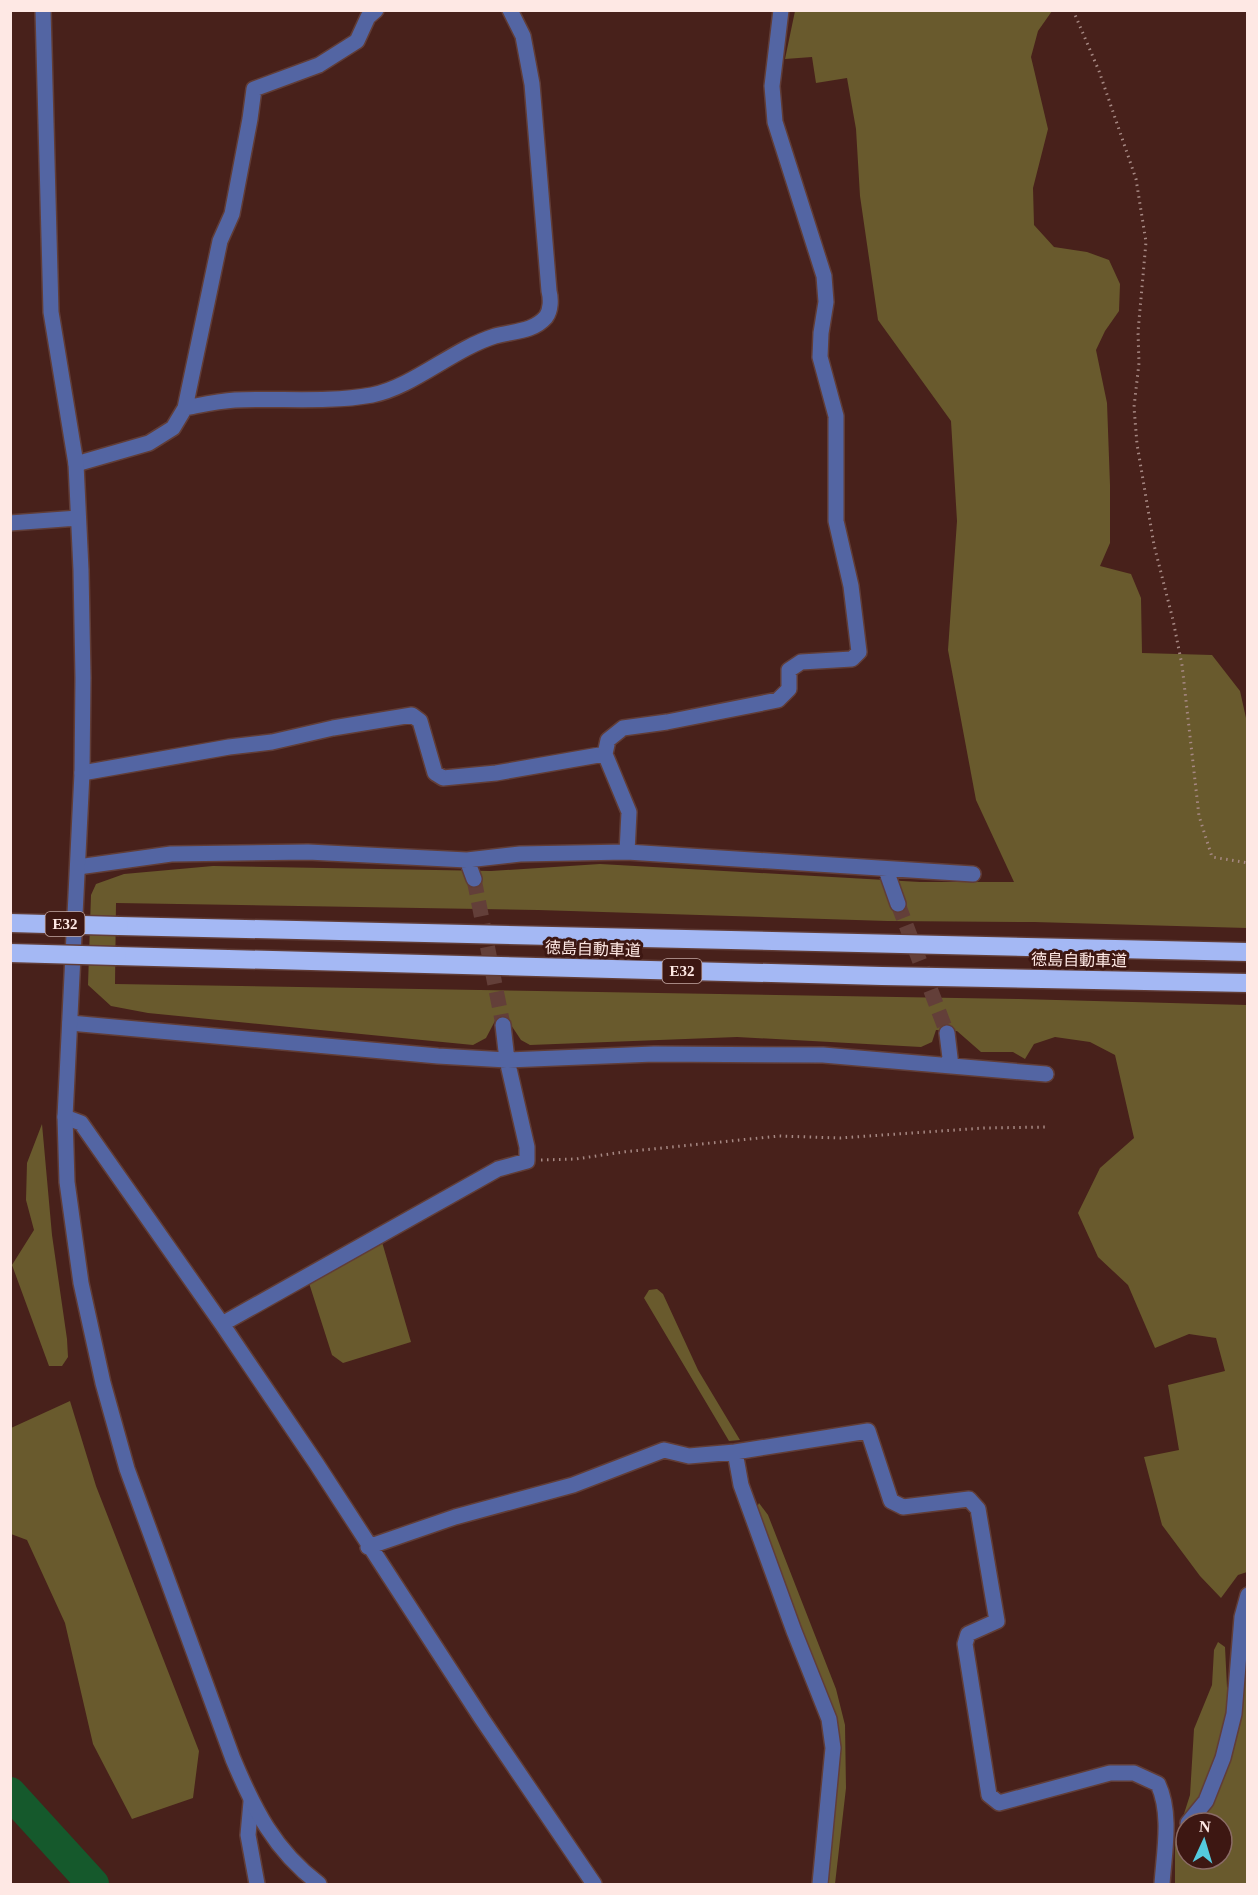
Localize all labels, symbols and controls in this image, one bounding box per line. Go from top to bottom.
road number: E32 [46,912,84,936]
street label: 徳島自動車道 [545,939,641,959]
street label: 徳島自動車道 [1031,951,1127,969]
road number: E32 [662,959,702,983]
north arrow [1174,1811,1234,1871]
text: N [1199,1818,1212,1835]

